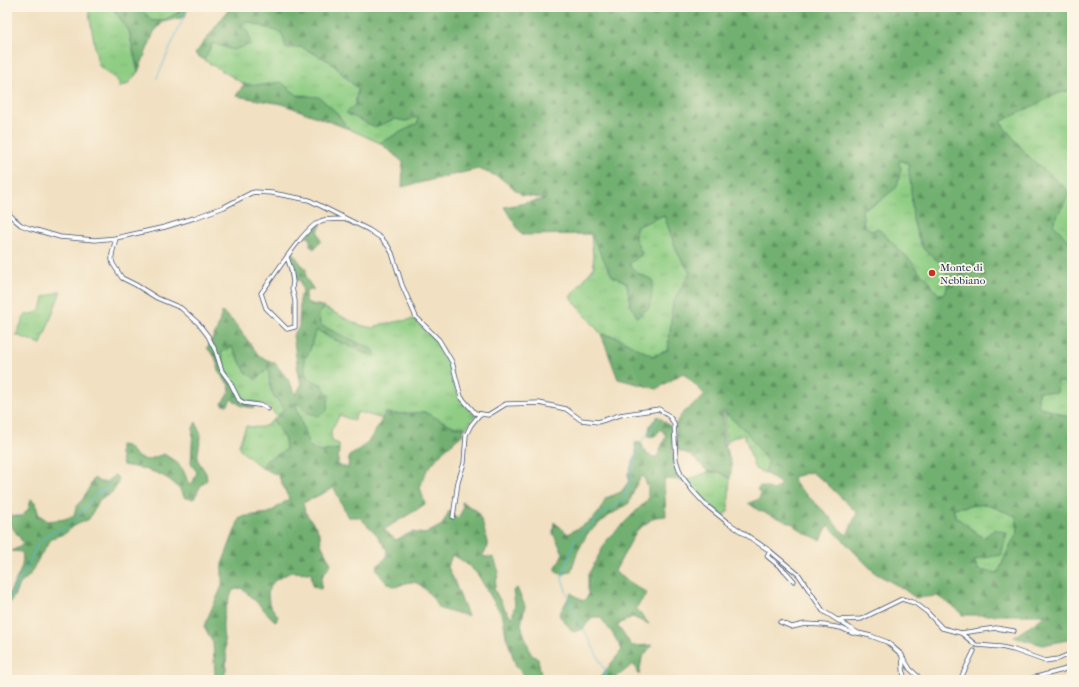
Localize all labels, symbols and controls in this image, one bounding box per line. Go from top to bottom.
place label: Monte di Nebbiano [940,261,986,287]
marker: Monte di Nebbiano [927,268,937,278]

